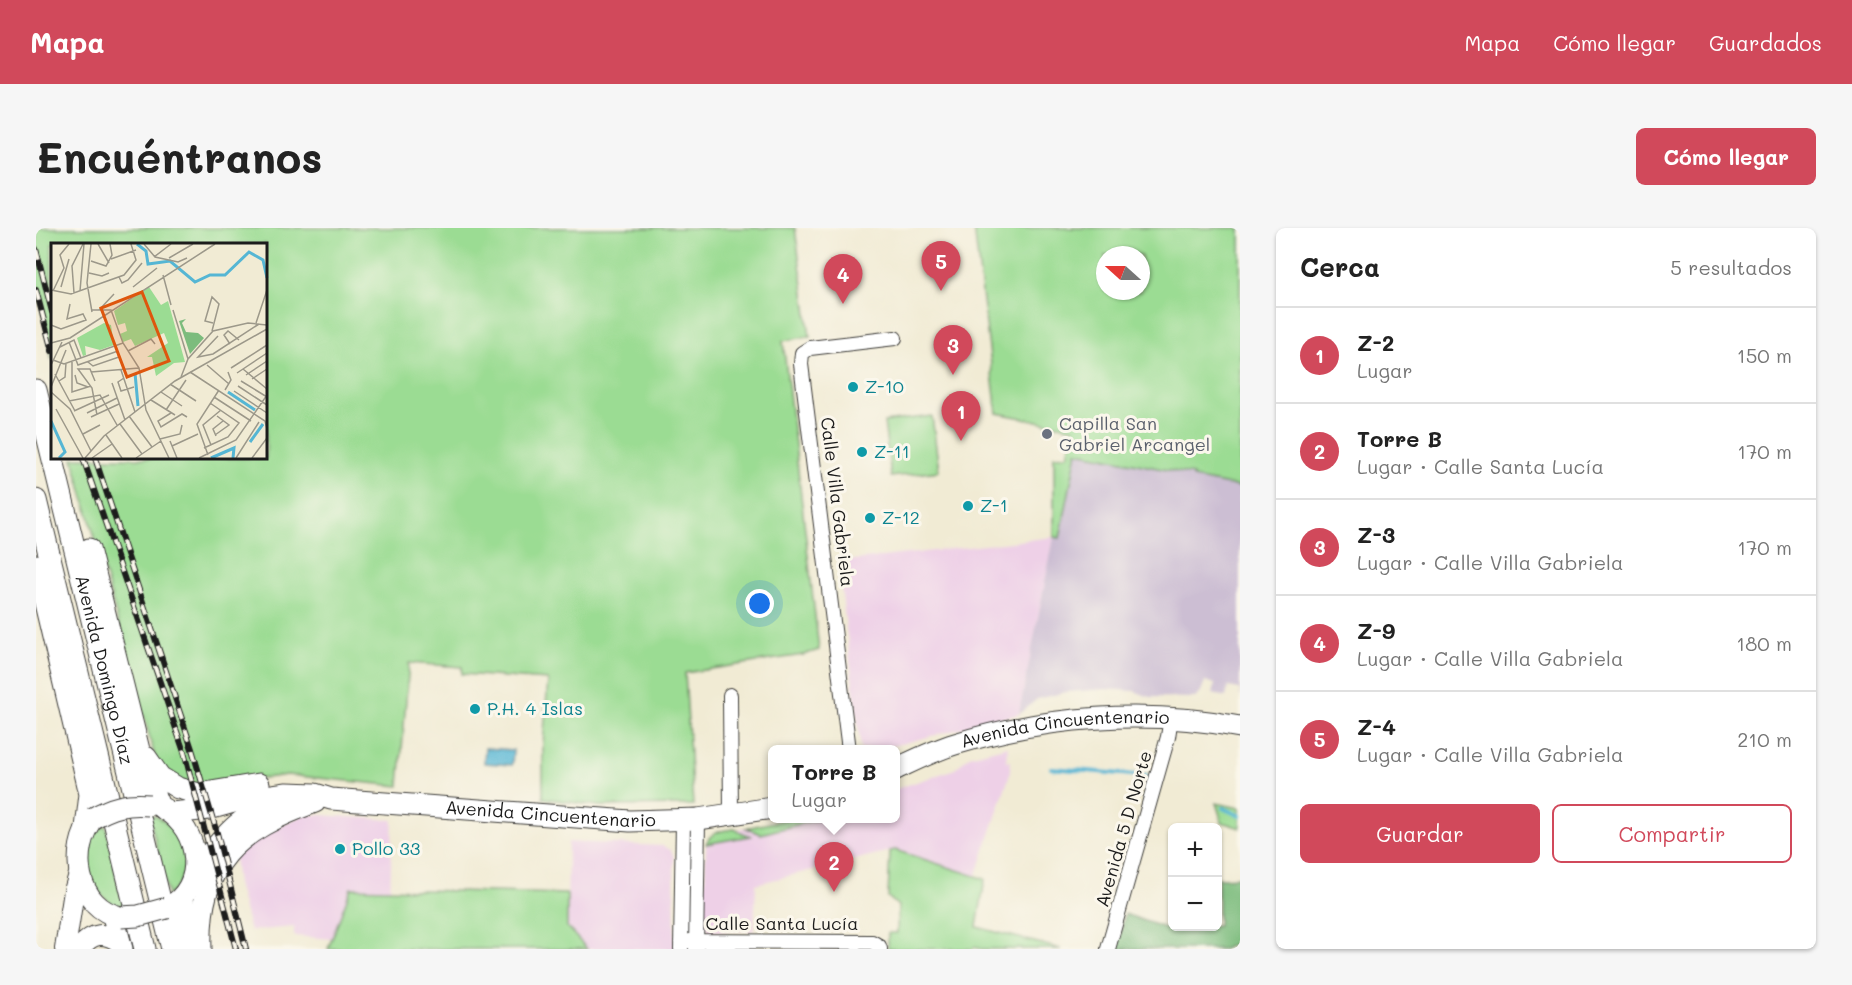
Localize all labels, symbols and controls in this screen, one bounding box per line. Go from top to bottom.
text: Mapa [30,24,105,60]
text: Mapa [1464,29,1520,56]
text: Cómo llegar [1553,29,1676,56]
text: Guardados [1709,29,1822,56]
button: Cómo llegar [1636,128,1816,185]
text: Encuéntranos [36,129,322,184]
pin: 5 [922,242,960,291]
inset map [51,243,267,459]
north arrow [1096,246,1150,300]
text: Cerca [1300,250,1380,284]
pin: 4 [824,254,862,304]
text: 5 resultados [1670,254,1792,280]
pin: 3 [934,326,972,375]
text: Z-2 [1357,328,1394,357]
text: 1 [1315,342,1324,368]
text: 150 m [1737,342,1792,368]
text: Lugar [1357,357,1413,383]
place label: Z-10 [865,374,904,398]
marker: Z-10 [846,380,860,394]
pin: 1 [942,392,980,441]
place label: Capilla San Gabriel Arcangel [1059,411,1210,456]
street label: Calle Villa Gabriela [816,416,860,588]
text: Torre B [1357,424,1442,453]
marker: Capilla San Gabriel Arcangel [1040,427,1054,441]
text: 2 [1314,438,1325,464]
text: 170 m [1737,438,1792,464]
place label: Z-11 [874,439,910,463]
marker: Z-11 [855,445,869,459]
text: Lugar · Calle Santa Lucía [1357,453,1604,479]
place label: Z-1 [980,493,1008,517]
marker: Z-1 [961,499,975,513]
place label: Z-12 [882,505,920,529]
marker: Z-12 [863,511,877,525]
text: Z-3 [1357,520,1395,549]
text: 3 [1314,534,1326,560]
text: 170 m [1737,534,1792,560]
text: Lugar · Calle Villa Gabriela [1357,549,1624,575]
street label: Avenida Domingo Díaz [70,572,140,767]
your location [745,589,774,618]
text: Z-9 [1357,616,1395,645]
text: 4 [1313,630,1326,656]
text: 180 m [1736,630,1792,656]
text: Lugar · Calle Villa Gabriela [1357,645,1624,671]
place label: P.H. 4 Islas [487,696,583,720]
marker: P.H. 4 Islas [468,702,482,716]
street label: Avenida Cincuentenario [958,704,1171,753]
text: Z-4 [1357,712,1396,741]
text: 5 [1314,726,1325,752]
text: 210 m [1737,726,1792,752]
text: Lugar · Calle Villa Gabriela [1357,741,1624,767]
popup [768,745,900,823]
street label: Avenida 5 D Norte [1089,748,1157,910]
text: Torre B [791,757,877,786]
text: Lugar [791,786,847,812]
street label: Avenida Cincuentenario [445,794,656,832]
button: Guardar [1300,804,1540,863]
button: Compartir [1552,804,1792,863]
map controls [1168,823,1222,931]
button: + [1168,823,1222,877]
place label: Pollo 33 [352,836,420,860]
marker: Pollo 33 [333,842,347,856]
pin: 2 [814,842,854,892]
button: − [1168,877,1222,931]
street label: Calle Santa Lucía [706,911,858,935]

